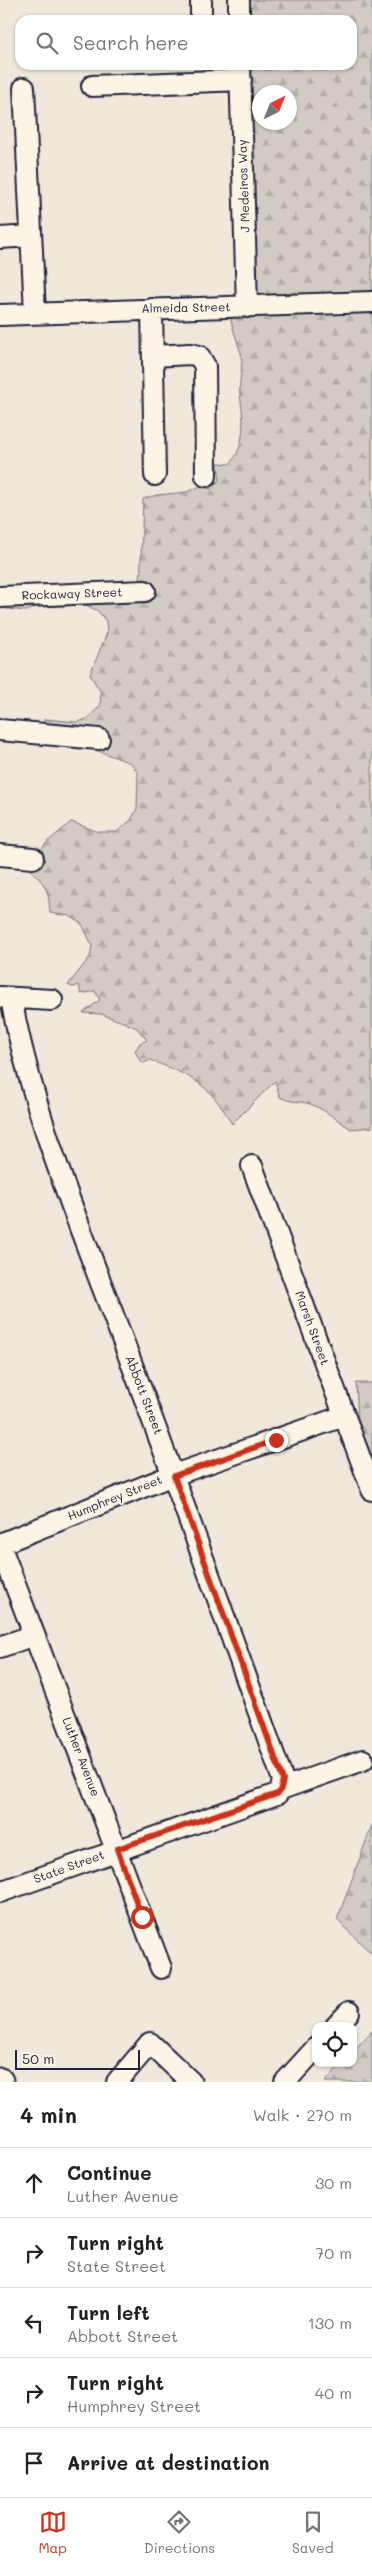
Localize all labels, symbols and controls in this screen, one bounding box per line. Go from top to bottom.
search box [15,15,357,70]
icon: search [33,29,61,57]
text: Search here [73,30,189,55]
north arrow [252,85,297,130]
street label: J Medeiros Way [233,139,253,233]
street label: Almeida Street [141,298,231,316]
street label: Rockaway Street [21,583,123,603]
street label: Marsh Street [292,1288,334,1367]
street label: Abbott Street [123,1353,167,1436]
route end [265,1429,288,1452]
street label: Humphrey Street [65,1471,164,1523]
street label: Luther Avenue [59,1715,104,1799]
street label: State Street [31,1846,106,1886]
route start [131,1906,154,1929]
map controls [312,2022,357,2067]
button: locate [312,2022,357,2067]
scale bar [15,2047,140,2070]
text: 50 m [22,2049,54,2068]
text: 4 min [20,2101,77,2128]
text: Walk · 270 m [253,2104,352,2125]
text: Continue [67,2160,152,2185]
icon: ahead [20,2169,48,2197]
text: 30 m [315,2172,352,2193]
text: Luther Avenue [67,2185,179,2206]
text: Turn right [67,2230,164,2255]
icon: right [20,2239,48,2267]
text: 70 m [315,2242,352,2263]
text: State Street [67,2255,166,2276]
text: Turn left [67,2300,150,2325]
icon: left [20,2309,48,2337]
text: 130 m [308,2312,352,2333]
text: Abbott Street [67,2325,178,2346]
text: Turn right [67,2370,164,2395]
icon: right [20,2379,48,2407]
text: 40 m [315,2382,352,2403]
text: Humphrey Street [67,2395,201,2416]
icon: arrive [20,2449,48,2477]
text: Arrive at destination [67,2450,270,2475]
tab: Map [38,2508,67,2557]
tab: Directions [144,2508,215,2557]
tab: Saved [292,2508,334,2557]

